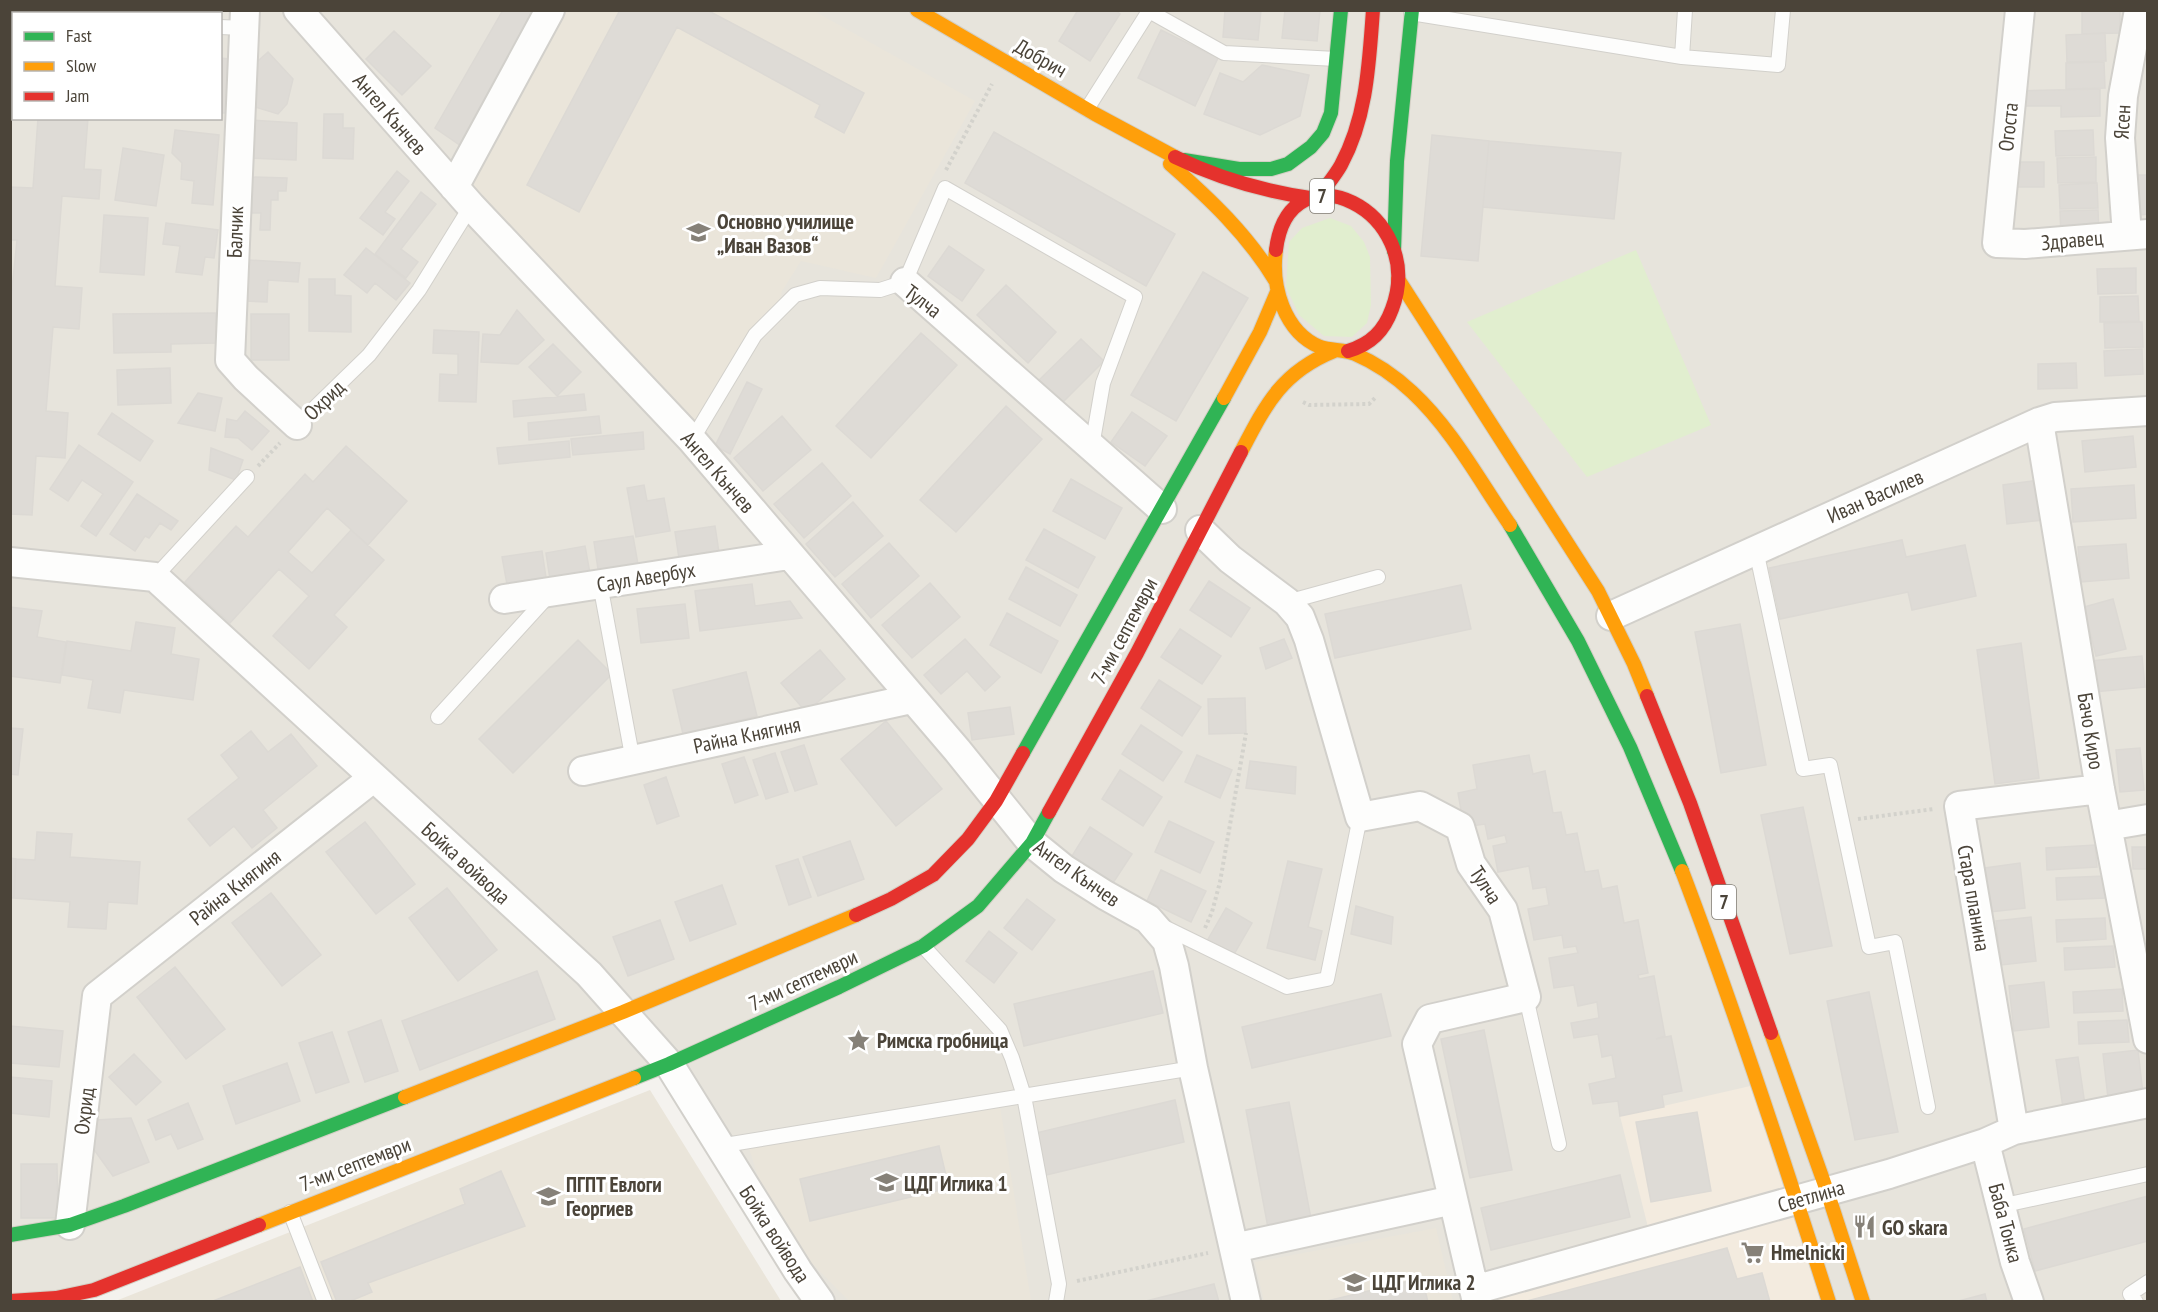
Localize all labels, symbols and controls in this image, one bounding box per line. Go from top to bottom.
legend [12,12,222,120]
text: Fast [66,24,92,47]
street label: Добрич [1010,32,1072,84]
text: Slow [66,54,97,77]
street label: Ангел Кънчев [347,68,433,160]
text: Jam [65,84,89,107]
street label: Огоста [1992,101,2024,153]
street label: Ясен [2108,104,2136,140]
road number: 7 [1310,179,1334,213]
street label: Балчик [221,206,249,258]
place label: Основно училище „Иван Вазов“ [717,208,854,259]
school or university icon: Основно училище „Иван Вазов“ [686,220,712,246]
street label: Здравец [2040,224,2104,256]
street label: Тулча [899,278,947,324]
street label: Охрид [298,374,350,426]
street label: Ангел Кънчев [675,426,761,518]
street label: Иван Василев [1823,463,1927,529]
street label: Саул Авербух [595,556,698,598]
street label: 7-ми септември [1085,573,1163,689]
street label: Бачо Киро [2072,691,2110,771]
street label: Райна Княгиня [691,710,803,760]
street label: Бойка войвода [416,816,516,910]
street label: Ангел Кънчев [1028,833,1126,913]
street label: Райна Княгиня [184,843,286,931]
street label: Стара планина [1951,843,1997,953]
street label: Тулча [1464,861,1508,909]
road number: 7 [1712,885,1736,919]
street label: 7-ми септември [744,943,862,1017]
place icon: Римска гробница [846,1027,872,1053]
place label: Римска гробница [877,1027,1009,1054]
street label: Охрид [68,1086,100,1136]
street label: 7-ми септември [296,1130,414,1198]
school or university icon: ЦДГ Иглика 1 [873,1170,899,1196]
place label: ЦДГ Иглика 1 [904,1170,1008,1197]
place label: ПГПТ Евлоги Георгиев [566,1171,662,1222]
street label: Светлина [1774,1174,1848,1218]
street label: Бойка войвода [734,1180,816,1288]
street label: Баба Тонка [1982,1180,2030,1266]
school or university icon: ПГПТ Евлоги Георгиев [535,1183,561,1209]
restaurant icon: GO skara [1851,1214,1877,1240]
place label: GO skara [1882,1214,1948,1241]
supermarket icon: Hmelnicki [1740,1239,1766,1265]
place label: Hmelnicki [1771,1239,1845,1266]
school or university icon: ЦДГ Иглика 2 [1341,1269,1367,1295]
place label: ЦДГ Иглика 2 [1372,1269,1476,1296]

